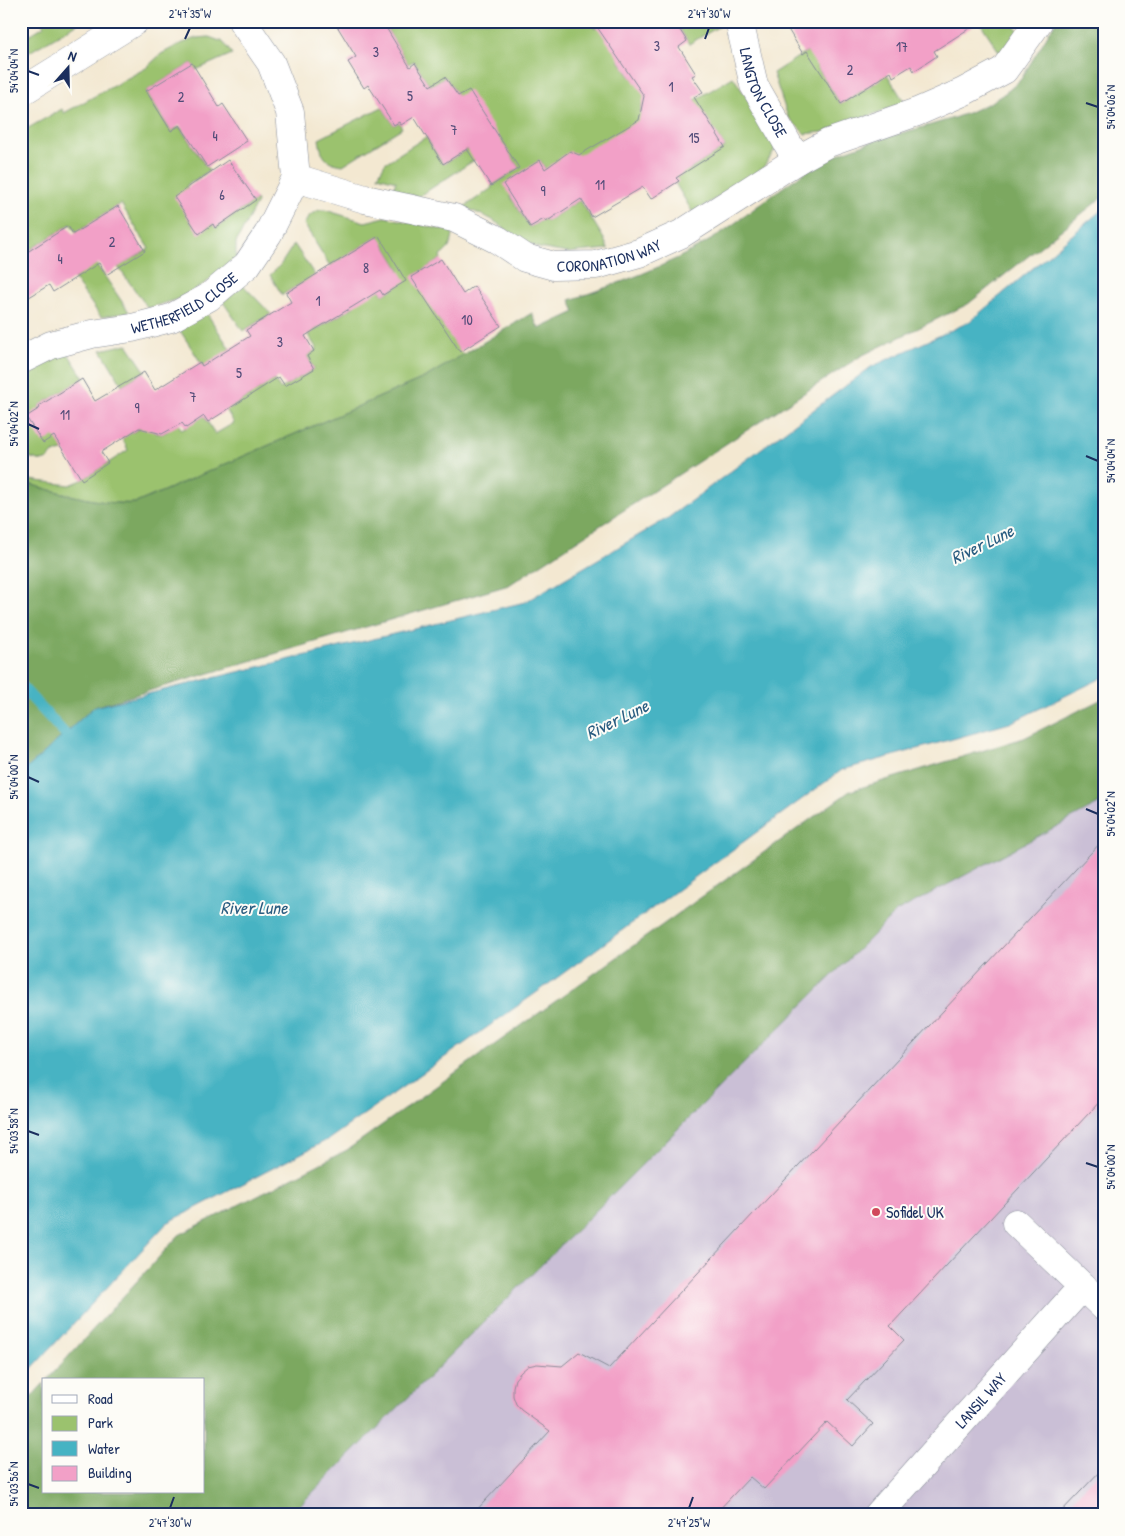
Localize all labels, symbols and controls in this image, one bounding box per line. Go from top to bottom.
text: 2°47'35"W [169,5,212,22]
text: 2°47'30"W [688,5,731,22]
house number: 3 [654,36,660,55]
house number: 17 [896,37,908,56]
north arrow [42,42,92,92]
house number: 3 [373,42,379,61]
text: N [66,45,80,66]
street label: LANGTON CLOSE [735,45,793,141]
text: 54°04'04"N [5,49,22,93]
house number: 2 [847,60,854,79]
house number: 1 [668,77,674,96]
text: 54°04'06"N [1102,85,1119,129]
house number: 5 [407,86,413,105]
house number: 2 [178,87,185,106]
house number: 7 [451,120,458,139]
house number: 4 [212,126,218,145]
house number: 15 [688,128,700,147]
house number: 11 [595,175,605,194]
house number: 9 [540,181,546,200]
house number: 6 [219,185,225,204]
house number: 2 [109,232,116,251]
street label: CORONATION WAY [556,233,665,277]
house number: 4 [57,249,63,268]
house number: 8 [363,258,369,277]
street label: WETHERFIELD CLOSE [129,267,242,339]
house number: 1 [315,291,321,310]
house number: 10 [461,310,473,329]
house number: 3 [277,332,283,351]
house number: 5 [236,363,242,382]
house number: 7 [190,387,197,406]
house number: 9 [134,398,140,417]
text: 54°04'02"N [5,401,22,447]
house number: 11 [60,405,70,424]
text: 54°04'04"N [1102,439,1119,483]
water label: River Lune [946,518,1018,570]
water label: River Lune [581,693,653,745]
text: 54°04'00"N [5,755,22,799]
text: 54°04'02"N [1102,791,1119,837]
water label: River Lune [221,895,288,920]
text: 54°03'58"N [5,1108,22,1154]
text: 54°04'00"N [1102,1145,1119,1189]
place label: Sofidel UK [886,1201,945,1223]
marker: Sofidel UK [870,1206,882,1218]
street label: LANSIL WAY [950,1368,1012,1433]
legend [42,1378,205,1494]
text: Road [88,1388,113,1409]
text: Park [88,1412,113,1433]
text: Water [88,1438,120,1459]
text: 54°03'56"N [5,1462,22,1506]
text: Building [88,1462,132,1483]
text: 2°47'30"W [149,1514,192,1531]
text: 2°47'25"W [668,1514,711,1531]

